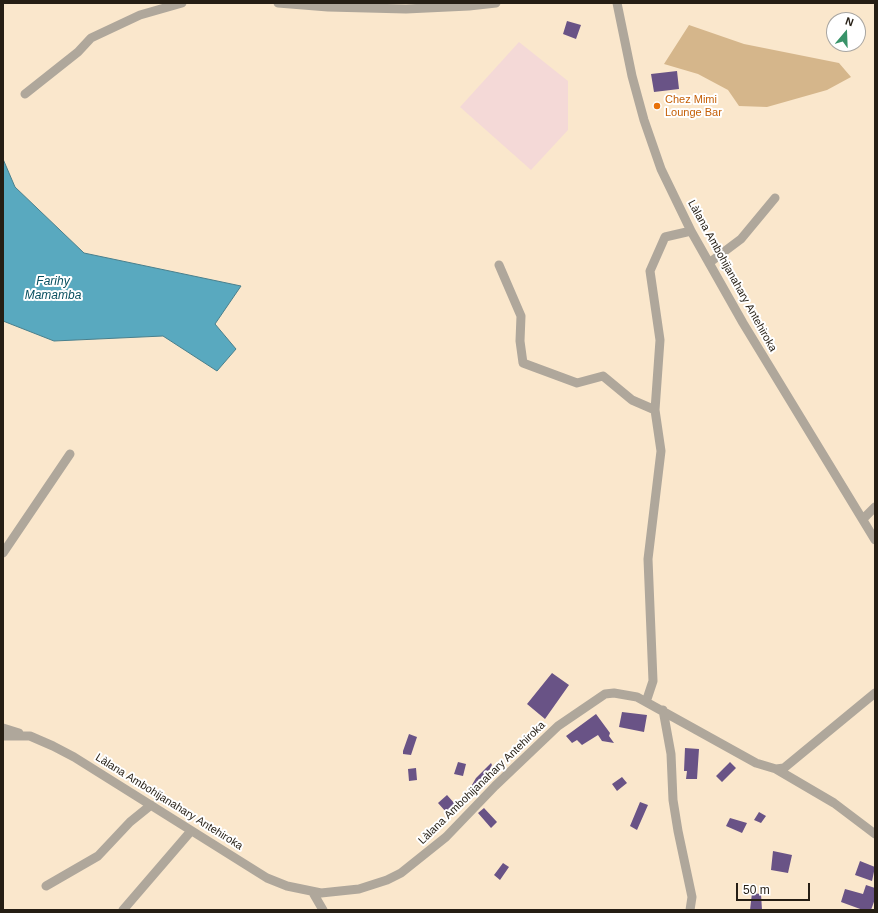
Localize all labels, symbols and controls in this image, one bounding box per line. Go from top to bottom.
north arrow [826,12,866,52]
text: N [844,15,855,29]
place label: Chez Mimi Lounge Bar [665,93,722,119]
marker: Chez Mimi Lounge Bar [652,101,662,111]
street label: Làlana Ambohijanahary Antehiroka [685,198,779,354]
water label: Farihy Mamamba [25,275,81,303]
street label: Làlana Ambohijanahary Antehiroka [416,719,548,847]
street label: Làlana Ambohijanahary Antehiroka [93,751,245,853]
scale bar [738,875,812,901]
text: 50 m [743,883,770,897]

